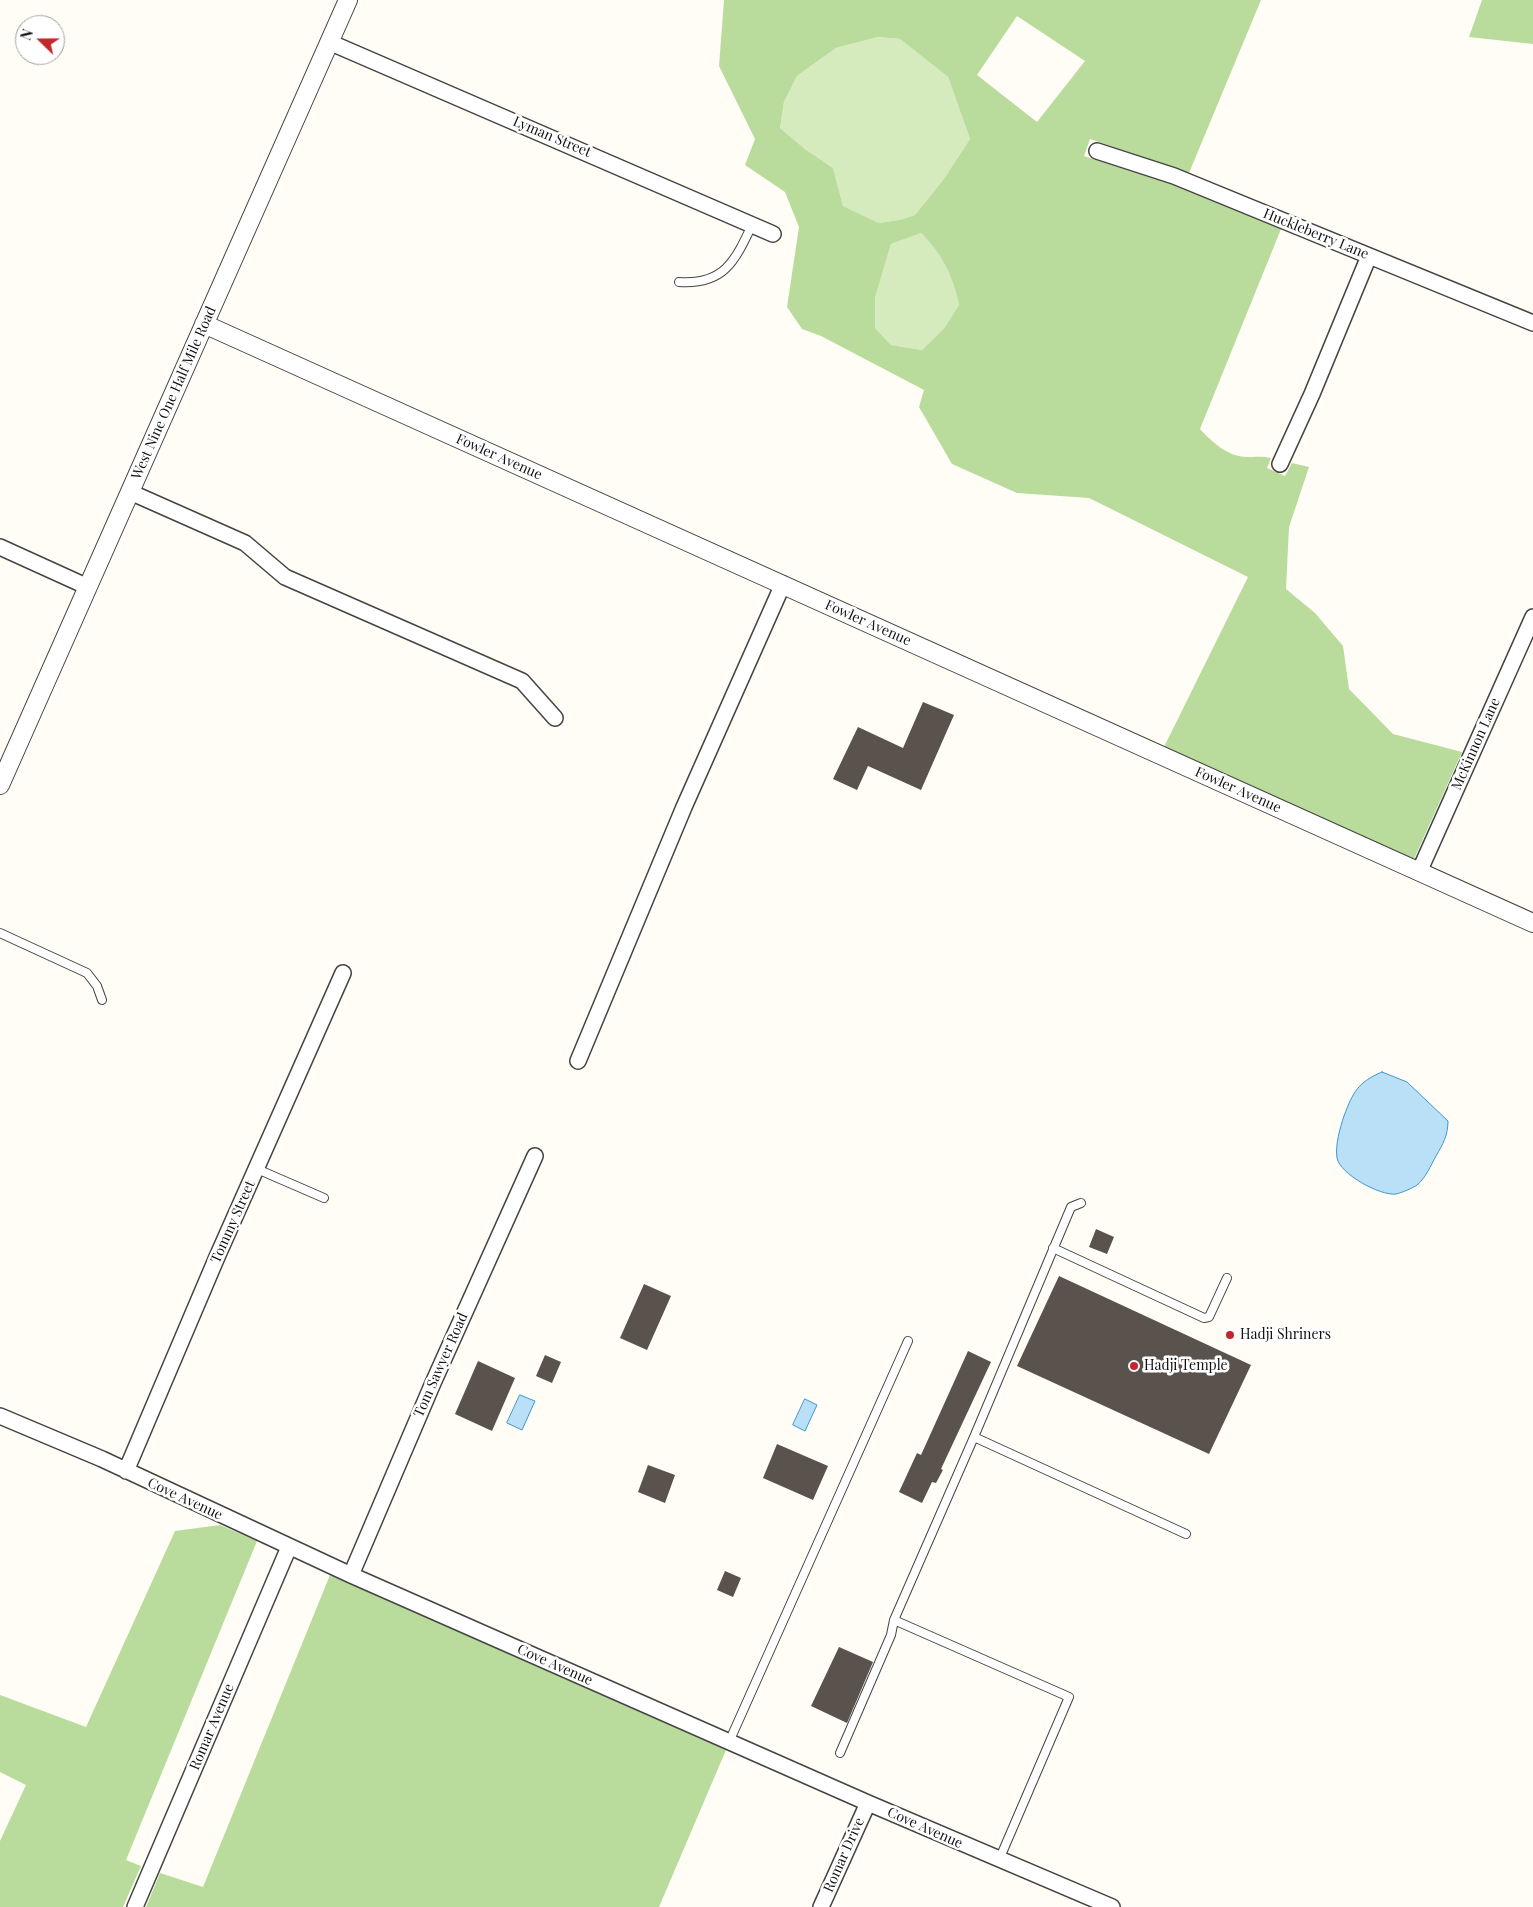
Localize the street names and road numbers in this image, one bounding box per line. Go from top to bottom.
street label: Lyman Street [510,113,594,161]
street label: Huckleberry Lane [1261,205,1371,263]
street label: West Nine One Half Mile Road [128,304,220,482]
street label: Fowler Avenue [453,431,545,483]
street label: Fowler Avenue [822,597,914,649]
street label: McKinnon Lane [1448,695,1504,793]
street label: Fowler Avenue [1192,764,1284,816]
street label: Tommy Street [207,1178,259,1266]
street label: Tom Sawyer Road [410,1310,472,1420]
street label: Cove Avenue [145,1474,225,1524]
street label: Cove Avenue [515,1641,595,1689]
street label: Romar Avenue [186,1681,238,1773]
street label: Cove Avenue [885,1804,965,1852]
street label: Romar Drive [820,1815,868,1895]

